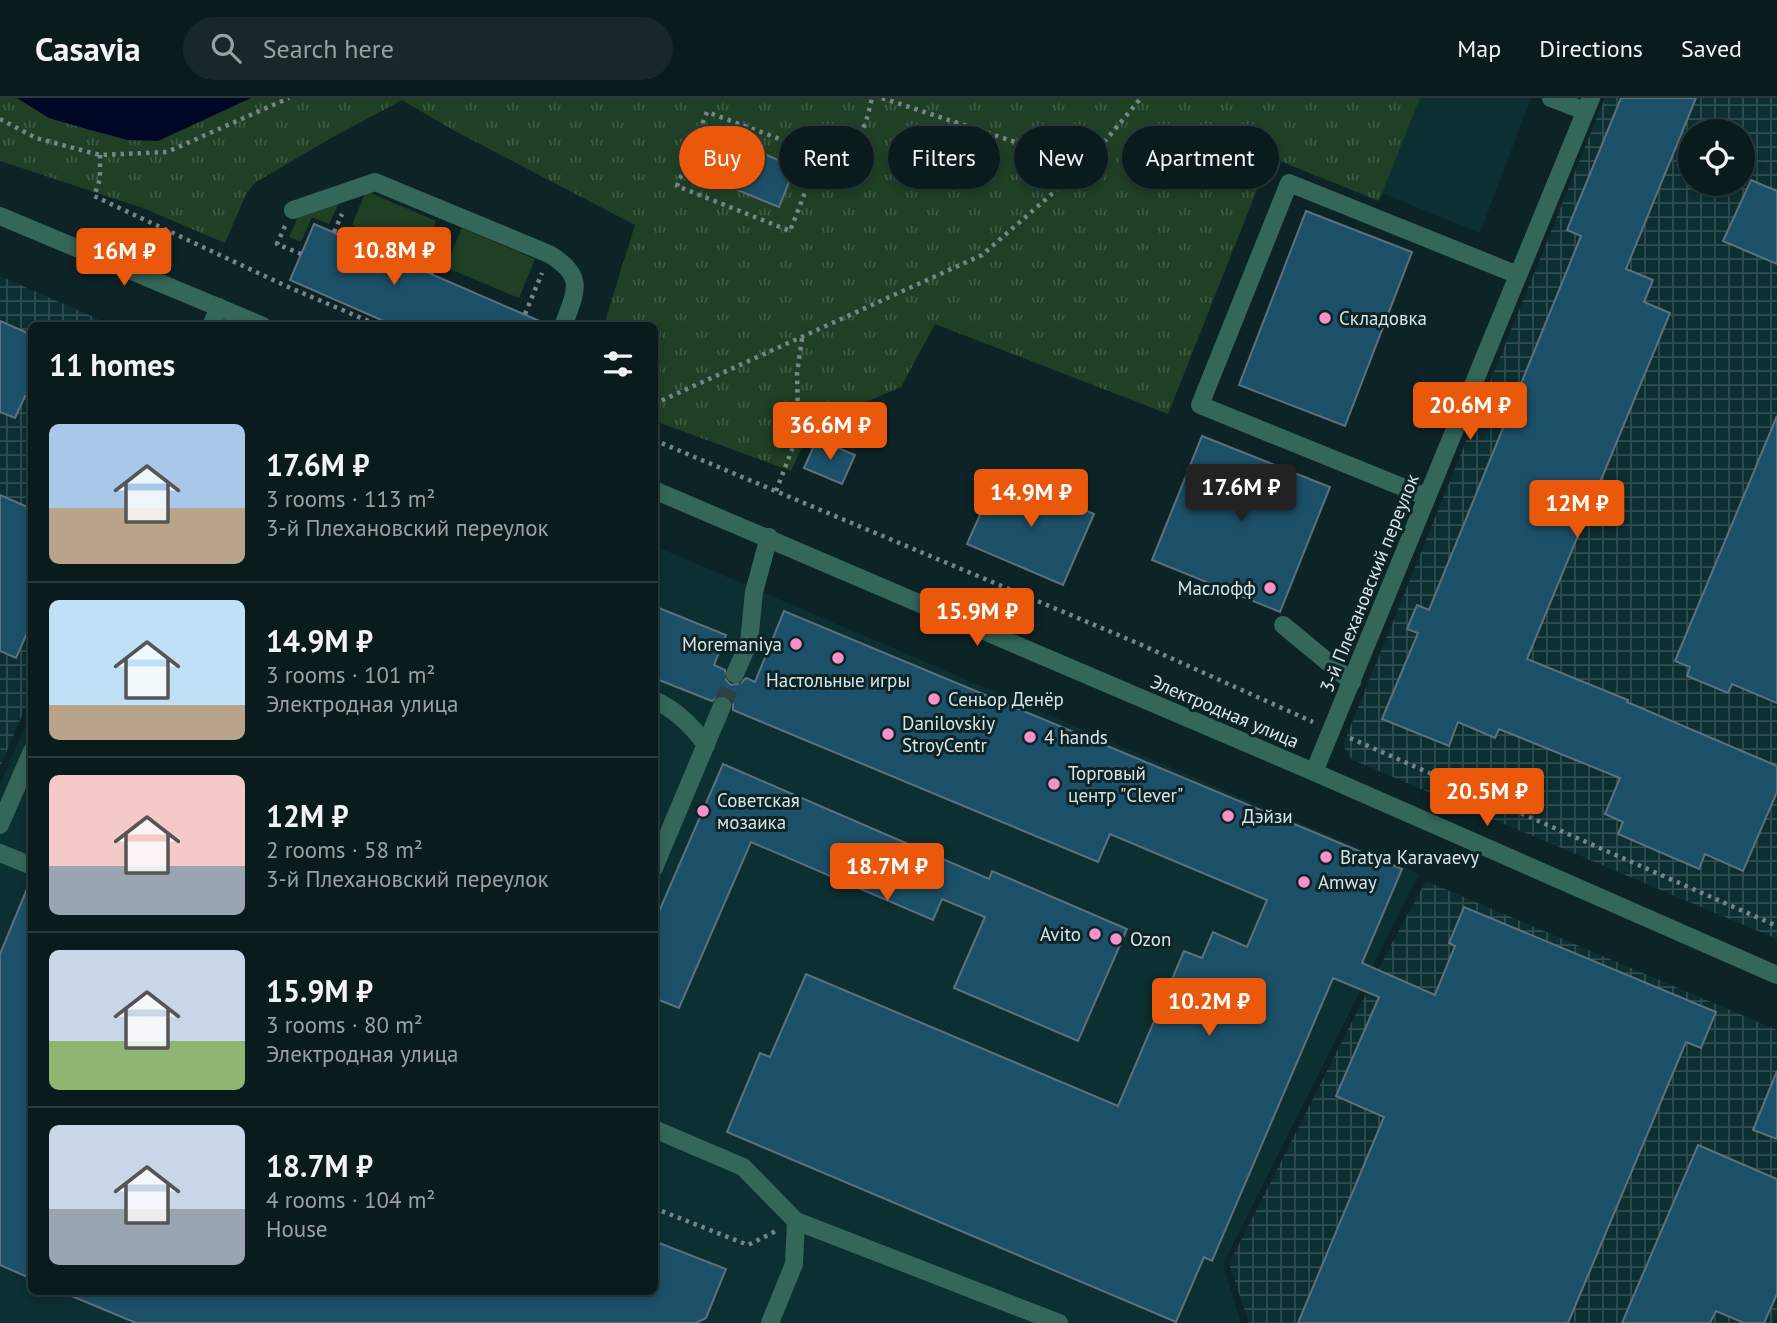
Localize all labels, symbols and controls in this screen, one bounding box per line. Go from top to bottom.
search box [183,17,673,80]
text: Casavia [35,27,141,70]
icon: search [207,29,245,67]
text: Search here [263,32,394,65]
text: Map [1457,33,1501,64]
text: Directions [1539,33,1643,64]
text: Saved [1681,33,1742,64]
map controls [1678,119,1755,196]
button: locate [1678,119,1755,196]
chip: Buy [679,126,765,189]
chip: Rent [779,126,874,189]
chip: Filters [888,126,1000,189]
chip: New [1014,126,1108,189]
chip: Apartment [1122,126,1279,189]
pin: 16M ₽ [75,228,173,288]
pin: 10.8M ₽ [329,228,459,287]
text: 10.8M ₽ [353,235,435,264]
text: 16M ₽ [92,236,156,265]
place label: Складовка [1339,306,1427,330]
marker: Складовка [1317,310,1333,326]
text: 11 homes [49,345,175,384]
icon: filters [599,345,637,383]
pin: 20.6M ₽ [1405,382,1535,442]
text: 20.6M ₽ [1429,390,1511,419]
pin: 36.6M ₽ [765,402,895,462]
text: 36.6M ₽ [789,410,871,439]
text: 17.6M ₽ [266,445,369,484]
icon: home [105,452,189,536]
pin: 17.6M ₽ [1176,464,1306,524]
pin: 14.9M ₽ [966,470,1096,529]
street label: 3-й Плехановский переулок [1314,470,1424,696]
text: 17.6M ₽ [1201,472,1281,501]
text: 14.9M ₽ [990,477,1072,506]
pin: 12M ₽ [1528,480,1626,540]
text: 3 rooms · 113 m² [266,484,435,513]
text: 12M ₽ [1545,488,1609,517]
text: 3-й Плехановский переулок [266,513,549,542]
place label: Маслофф [1177,576,1256,600]
marker: Маслофф [1262,580,1278,596]
pin: 15.9M ₽ [912,588,1042,648]
text: 15.9M ₽ [936,596,1018,625]
text: 14.9M ₽ [266,621,373,660]
icon: home [105,628,189,712]
place label: Moremaniya [682,632,782,656]
marker: Moremaniya [788,636,804,652]
marker: Настольные игры [830,650,846,666]
text: 3 rooms · 101 m² [266,660,435,689]
place label: Настольные игры [766,668,910,692]
street label: Электродная улица [1147,669,1303,753]
place label: Сеньор Денёр [948,687,1064,711]
text: Электродная улица [266,689,458,718]
marker: Сеньор Денёр [926,691,942,707]
place label: Danilovskiy StroyCentr [902,711,995,757]
place label: 4 hands [1044,725,1108,749]
marker: Danilovskiy StroyCentr [880,726,896,742]
marker: 4 hands [1022,729,1038,745]
place label: Торговый центр "Clever" [1068,761,1183,807]
pin: 20.5M ₽ [1422,768,1552,828]
marker: Торговый центр "Clever" [1046,776,1062,792]
text: 20.5M ₽ [1446,776,1528,805]
place label: Советская мозаика [717,788,800,834]
text: 12M ₽ [266,796,349,835]
icon: home [105,803,189,887]
marker: Советская мозаика [695,803,711,819]
place label: Дэйзи [1242,804,1293,828]
marker: Дэйзи [1220,808,1236,824]
text: 2 rooms · 58 m² [266,835,423,864]
pin: 18.7M ₽ [822,844,952,903]
place label: Bratya Karavaevy [1340,845,1479,869]
marker: Bratya Karavaevy [1318,849,1334,865]
text: 18.7M ₽ [846,851,928,880]
text: 3-й Плехановский переулок [266,864,549,893]
place label: Amway [1318,870,1377,894]
marker: Amway [1296,874,1312,890]
place label: Avito [1040,922,1081,946]
marker: Avito [1087,926,1103,942]
place label: Ozon [1130,927,1171,951]
marker: Ozon [1108,931,1124,947]
text: 15.9M ₽ [266,971,373,1010]
icon: home [105,978,189,1062]
pin: 10.2M ₽ [1144,978,1274,1038]
text: 10.2M ₽ [1168,986,1250,1015]
text: 3 rooms · 80 m² [266,1010,423,1039]
text: Электродная улица [266,1039,458,1068]
text: 18.7M ₽ [266,1146,373,1185]
icon: home [105,1153,189,1237]
text: 4 rooms · 104 m² [266,1185,435,1214]
text: House [266,1214,328,1243]

